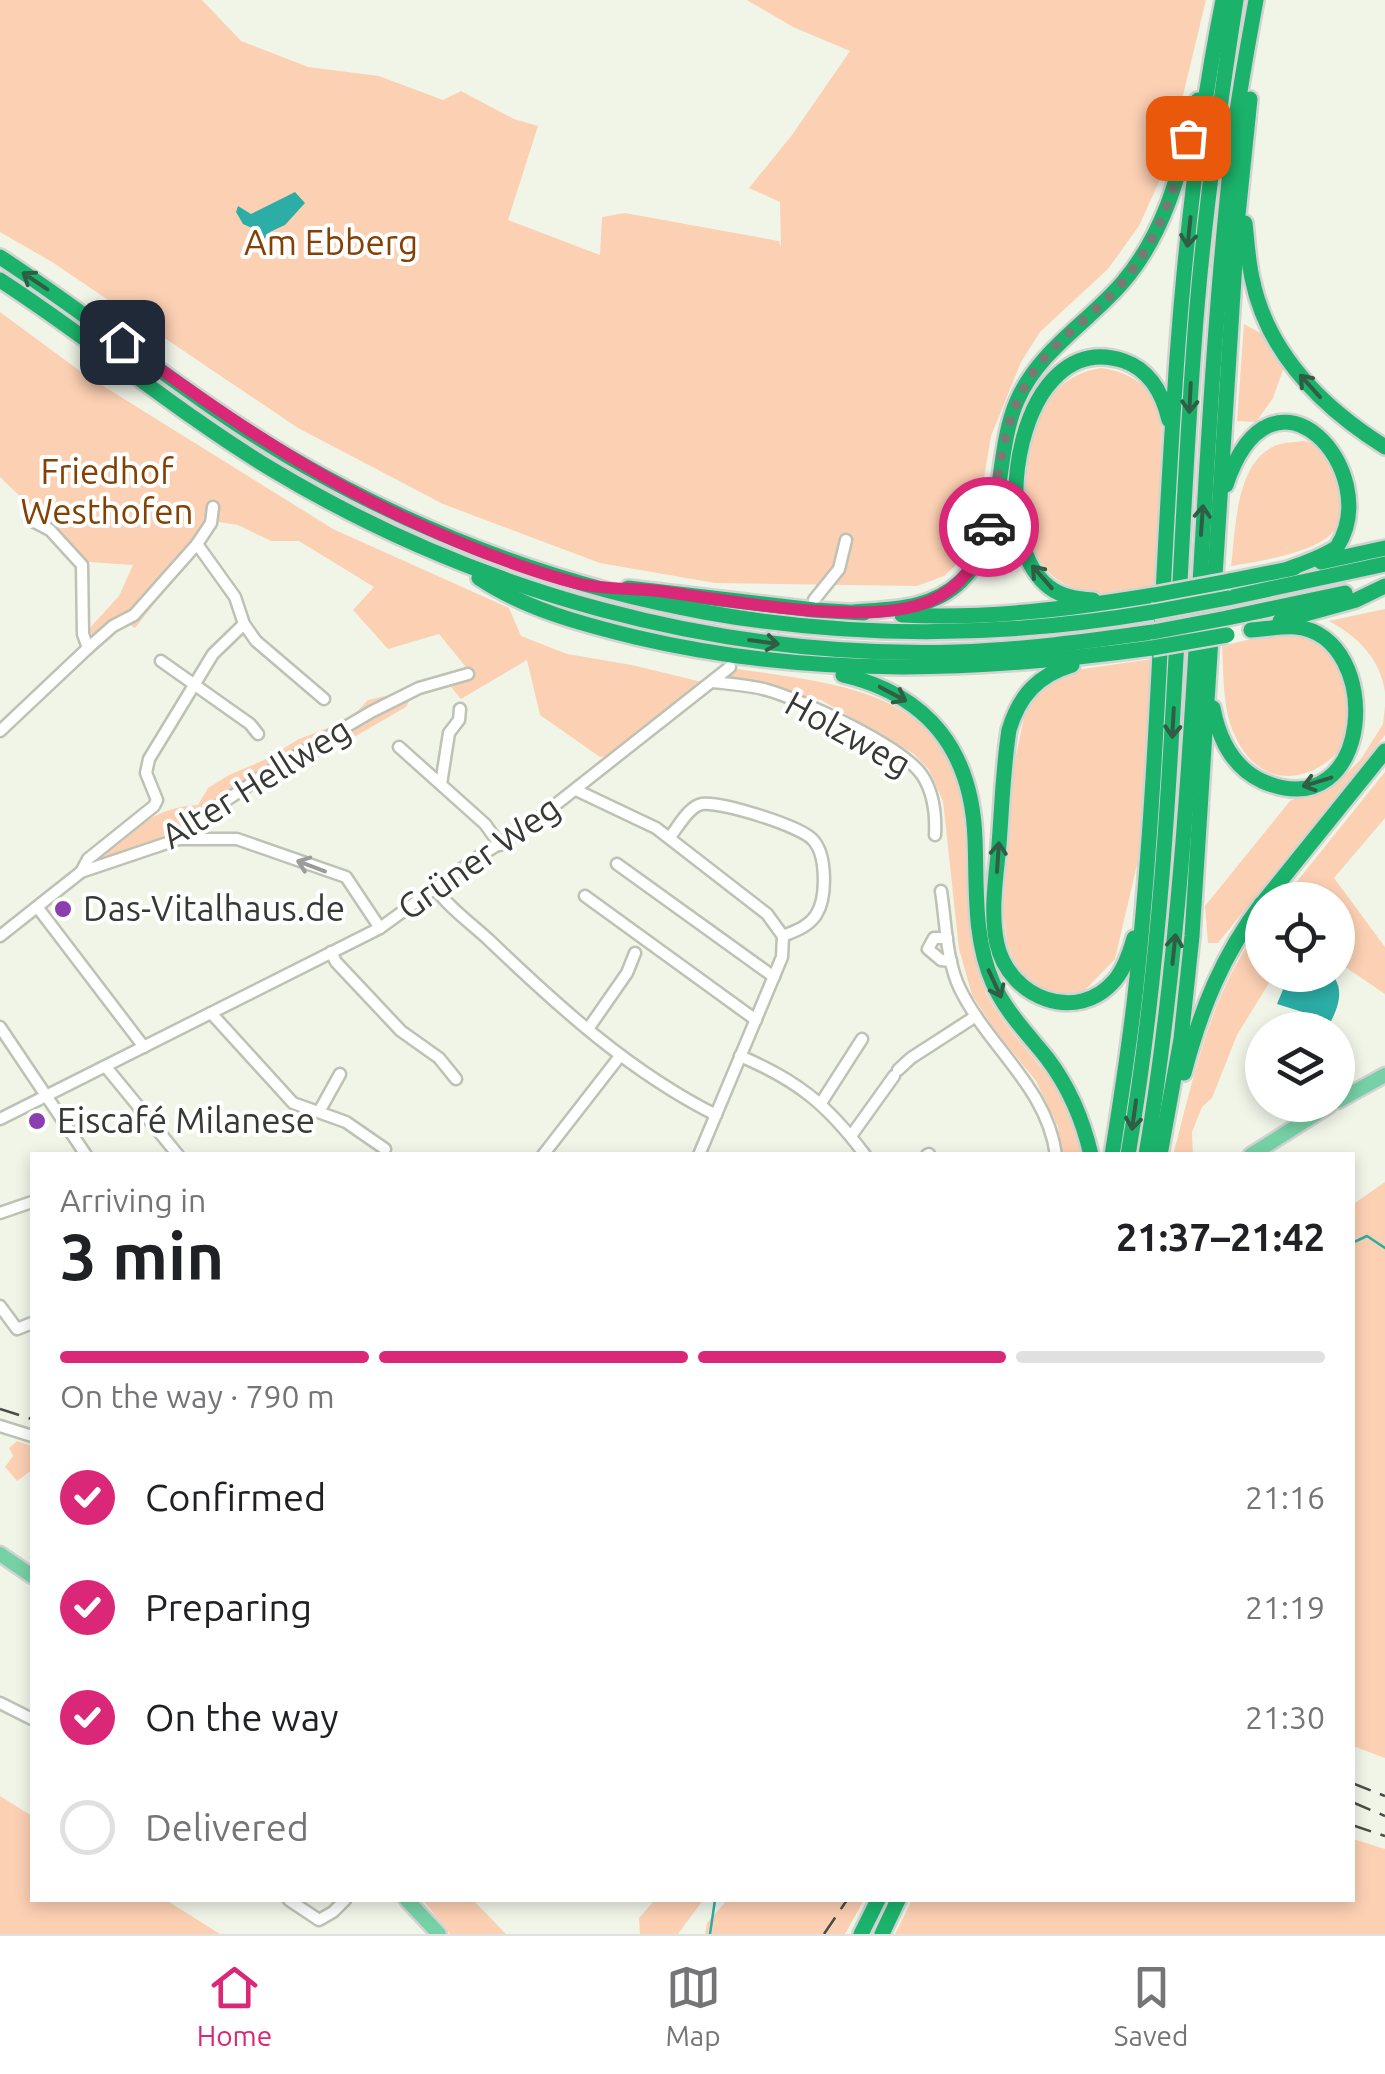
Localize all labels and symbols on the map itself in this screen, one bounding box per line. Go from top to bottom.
pin [1146,96,1231,181]
one-way arrow [1179,216,1198,248]
park label: Am Ebberg [244,222,418,262]
one-way arrow [22,271,50,292]
pin [80,300,165,385]
one-way arrow [1298,374,1321,399]
one-way arrow [1180,382,1199,414]
park label: Friedhof Westhofen [20,451,194,531]
courier [939,477,1039,577]
one-way arrow [1193,504,1212,536]
one-way arrow [1031,565,1054,590]
one-way arrow [748,633,780,651]
street label: Holzweg [779,682,918,784]
one-way arrow [878,684,907,704]
one-way arrow [1163,706,1182,738]
street label: Alter Hellweg [154,708,357,856]
one-way arrow [1301,774,1333,792]
street label: Grüner Weg [390,787,567,928]
one-way arrow [989,841,1008,873]
one-way arrow [297,856,328,874]
place label: Das-Vitalhaus.de [83,888,345,928]
marker: Das-Vitalhaus.de [52,898,74,920]
one-way arrow [1165,933,1184,965]
one-way arrow [987,968,1005,999]
one-way arrow [1124,1099,1142,1131]
place label: Eiscafé Milanese [57,1100,315,1140]
marker: Eiscafé Milanese [26,1110,48,1132]

